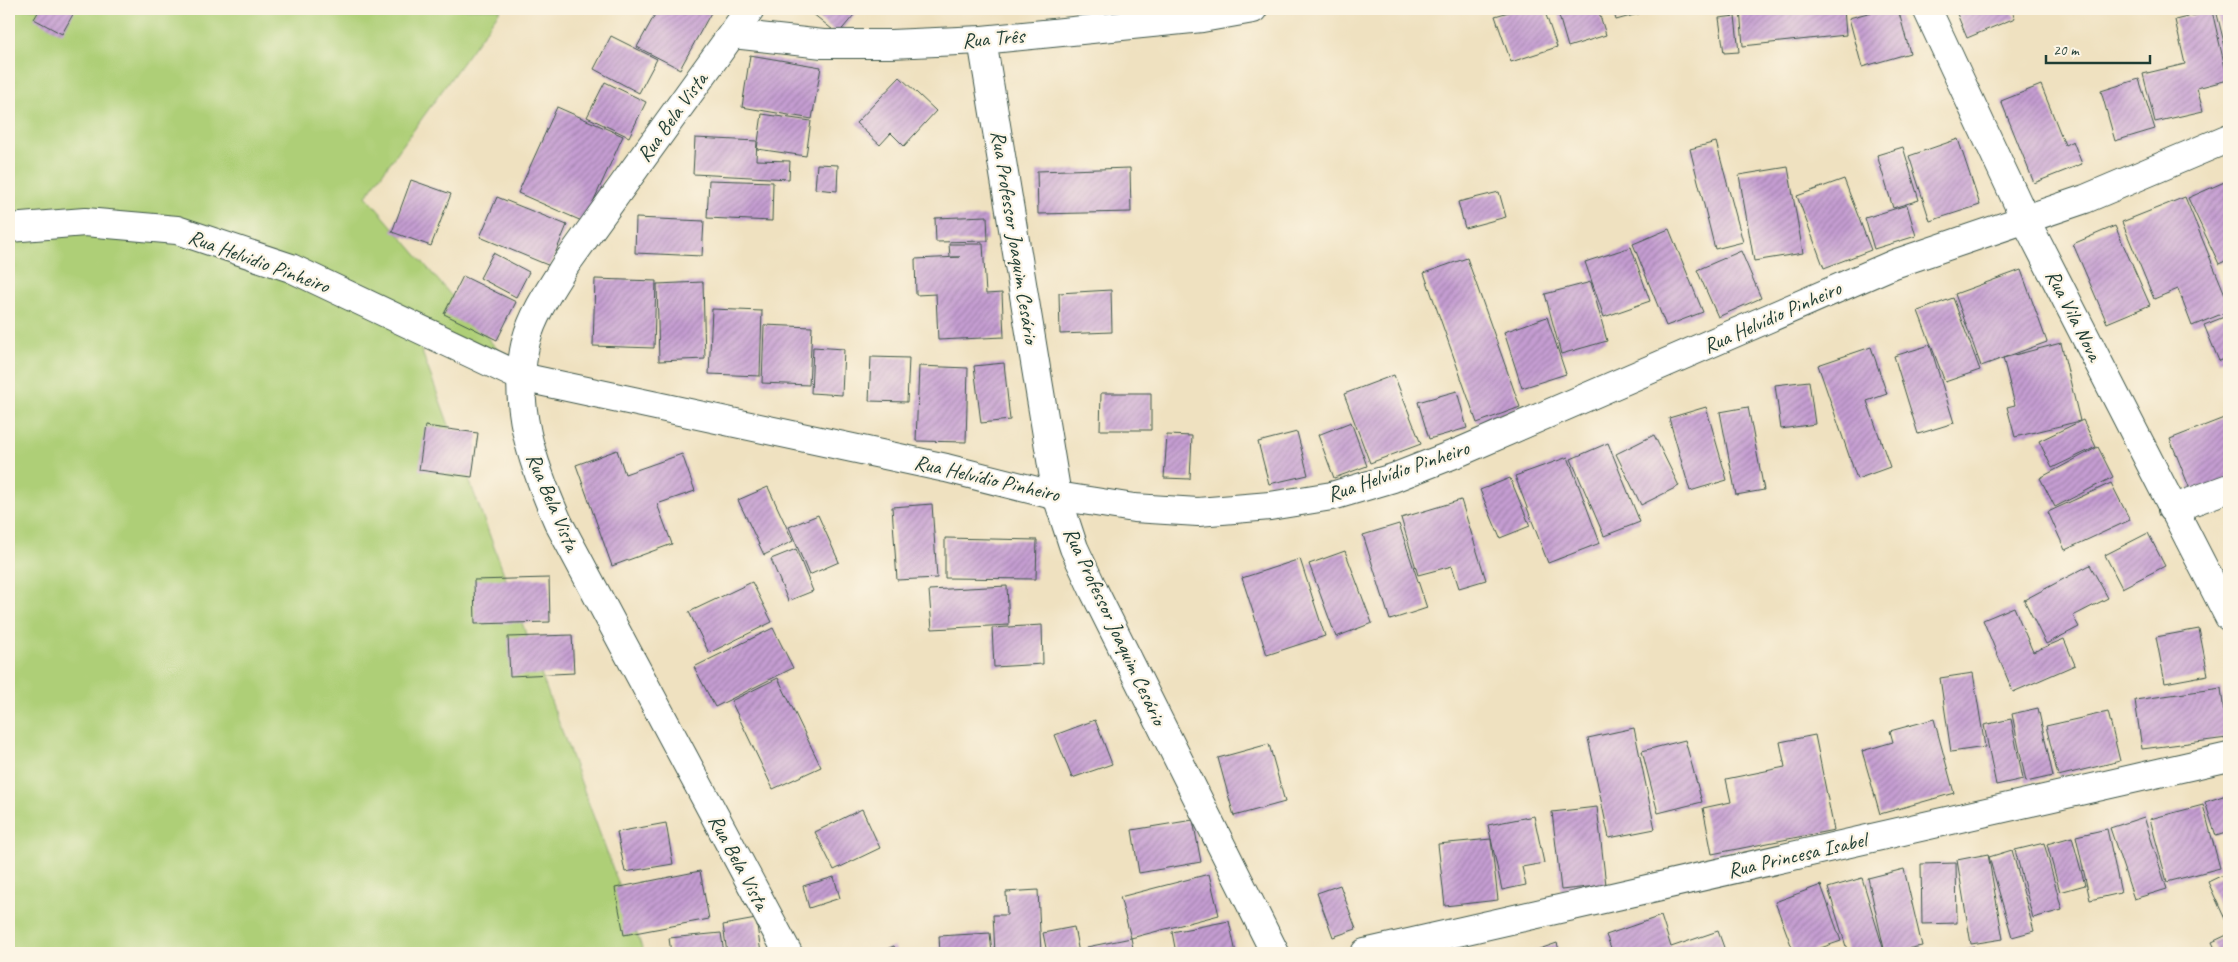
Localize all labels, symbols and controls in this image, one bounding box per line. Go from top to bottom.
street label: Rua Três [961,22,1027,54]
scale bar [2046,32,2149,64]
text: 20 m [2053,41,2080,60]
street label: Rua Bela Vista [631,65,715,167]
street label: Rua Professor Joaquim Cesário [985,129,1045,348]
street label: Rua Helvidio Pinheiro [185,223,335,299]
street label: Rua Vila Nova [2040,265,2109,367]
street label: Rua Helvídio Pinheiro [1699,274,1846,359]
street label: Rua Helvídio Pinheiro [1324,434,1474,507]
street label: Rua Bela Vista [521,449,586,557]
street label: Rua Helvídio Pinheiro [912,449,1064,508]
street label: Rua Professor Joaquim Cesário [1058,523,1173,731]
street label: Rua Bela Vista [703,810,776,916]
street label: Rua Princesa Isabel [1725,826,1872,884]

